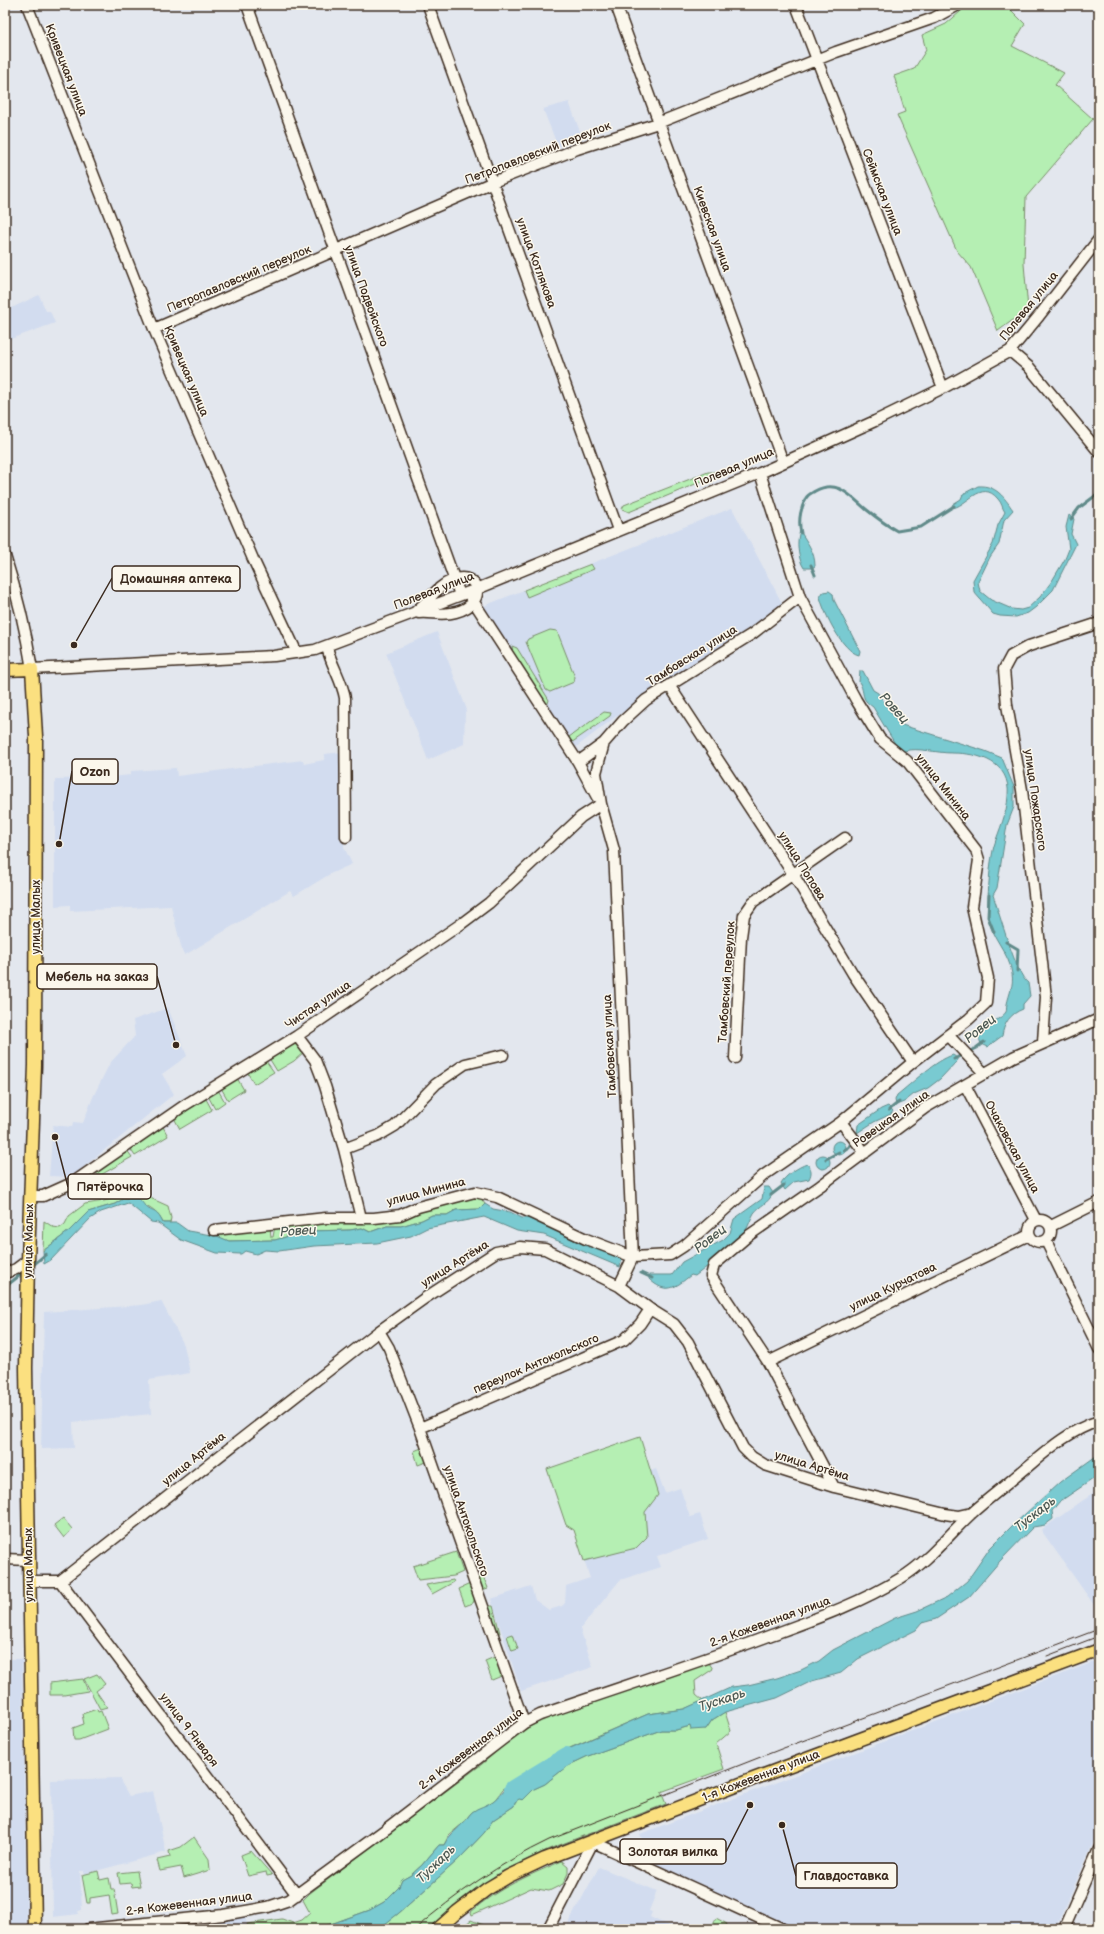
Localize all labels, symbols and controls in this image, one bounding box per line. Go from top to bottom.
street label: Кривецкая улица [42,22,90,118]
street label: Петропавловский переулок [463,118,614,188]
street label: Сеймская улица [859,146,905,238]
street label: Киевская улица [690,184,734,274]
street label: улица Котлякова [513,216,559,310]
street label: Петропавловский переулок [165,242,314,316]
street label: улица Подвойского [341,243,391,349]
street label: Полевая улица [996,268,1062,344]
street label: Кривецкая улица [160,323,212,419]
street label: Полевая улица [692,444,776,492]
callout: Домашняя аптека [112,566,240,591]
street label: Полевая улица [392,569,476,613]
text: Домашняя аптека [120,571,232,587]
street label: Тамбовская улица [644,622,740,690]
water label: Ровец [876,689,912,727]
street label: улица Пожарского [1020,748,1050,852]
street label: улица Минина [912,751,974,823]
callout: Ozon [72,759,118,784]
text: Ozon [80,764,110,780]
street label: улица Попова [775,829,829,903]
street label: улица Малых [29,879,44,954]
street label: Тамбовский переулок [715,920,739,1043]
callout: Мебель на заказ [37,964,157,989]
text: Мебель на заказ [45,969,149,985]
street label: Чистая улица [282,978,354,1032]
street label: Тамбовская улица [600,994,620,1098]
water label: Ровец [961,1011,999,1047]
street label: Ровецкая улица [850,1087,932,1151]
street label: Очаковская улица [981,1098,1043,1196]
callout: Пятёрочка [68,1174,151,1199]
street label: улица Минина [385,1174,467,1210]
text: Пятёрочка [77,1179,144,1195]
street label: улица Малых [21,1203,37,1278]
water label: Ровец [691,1221,730,1257]
water label: Ровец [279,1222,317,1240]
street label: улица Артёма [418,1237,492,1291]
street label: улица Курчатова [847,1259,939,1315]
street label: переулок Антокольского [471,1331,601,1397]
street label: улица Артёма [159,1429,229,1489]
street label: улица Артёма [773,1448,851,1484]
street label: улица Антокольского [440,1464,492,1578]
water label: Тускарь [1011,1492,1059,1535]
street label: улица Малых [21,1527,37,1602]
street label: 2-я Кожевенная улица [708,1593,832,1651]
water label: Тускарь [697,1685,748,1715]
street label: улица 9 Января [156,1690,222,1770]
street label: 2-я Кожевенная улица [416,1705,526,1793]
street label: 1-я Кожевенная улица [700,1747,822,1805]
callout: Золотая вилка [620,1839,726,1864]
water label: Тускарь [413,1841,459,1887]
text: Золотая вилка [628,1844,718,1860]
callout: Главдоставка [796,1863,897,1888]
text: Главдоставка [803,1868,889,1884]
street label: 2-я Кожевенная улица [125,1889,253,1919]

